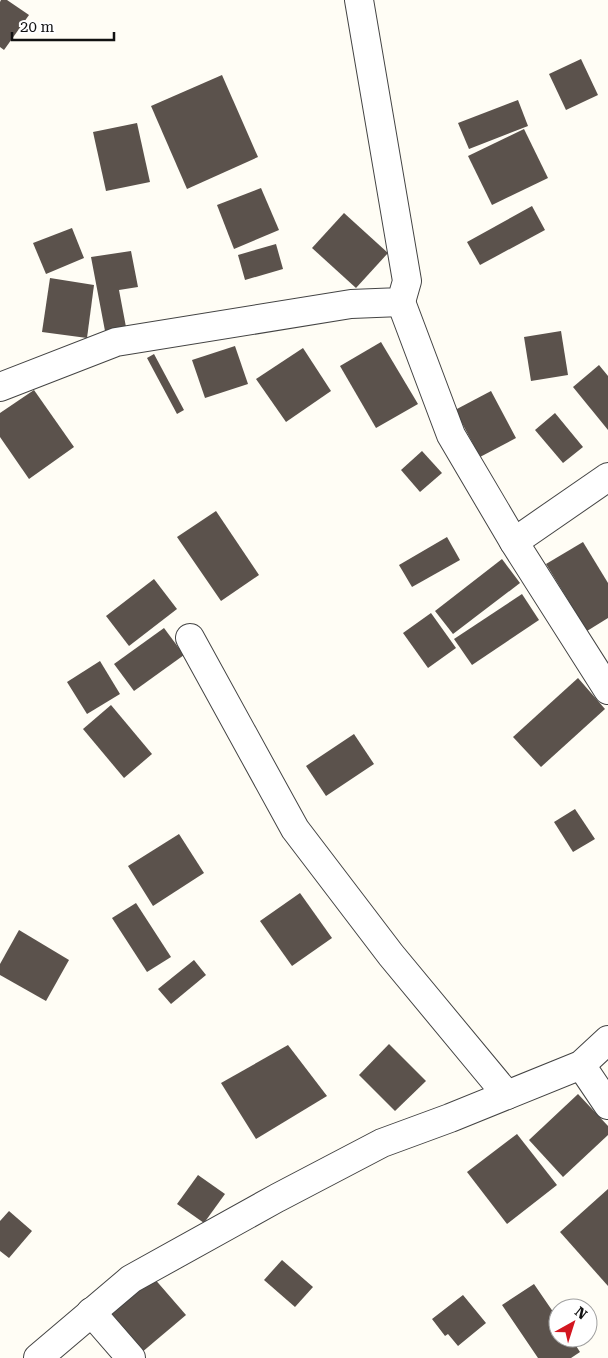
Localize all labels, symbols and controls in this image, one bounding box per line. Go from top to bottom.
scale bar [12,10,115,42]
text: 20 m [20,18,55,36]
north arrow [548,1298,598,1348]
text: N [572,1303,591,1323]

